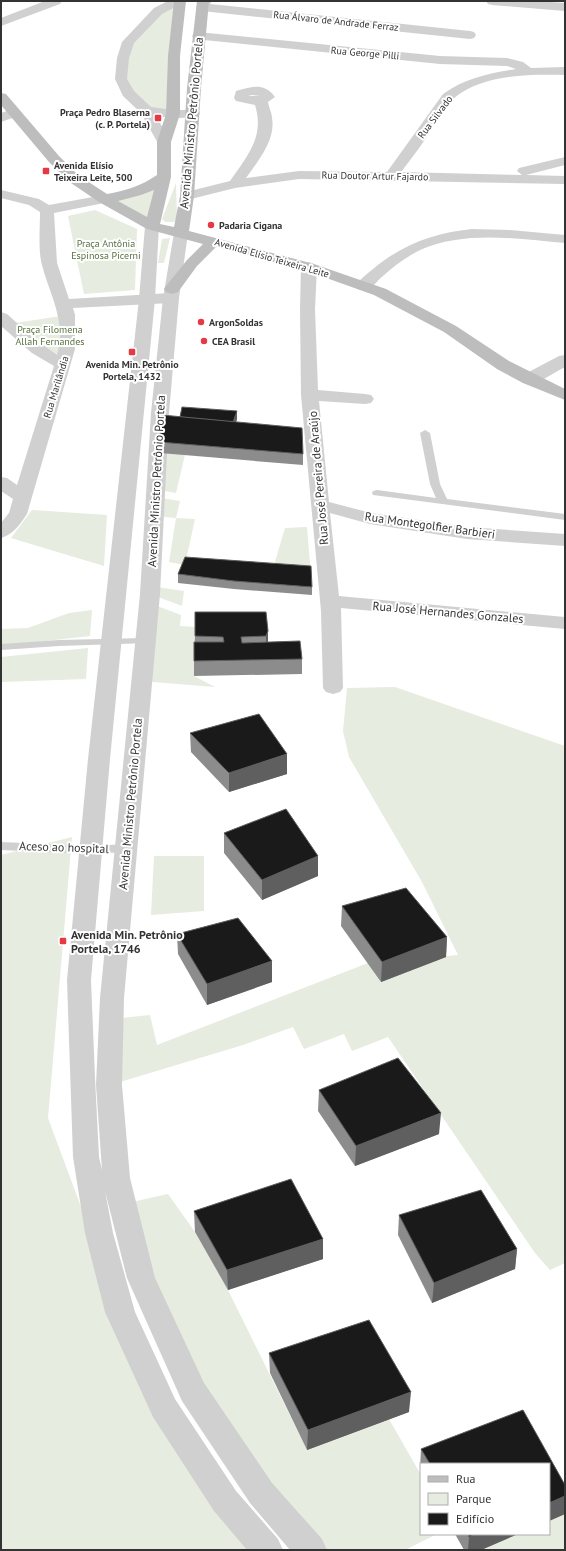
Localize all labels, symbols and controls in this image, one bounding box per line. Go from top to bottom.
street label: Rua Álvaro de Andrade Ferraz [273,8,399,34]
street label: Avenida Ministro Petrônio Portela [176,37,206,209]
street label: Rua George Pilli [330,44,400,62]
street label: Rua Silvado [415,93,455,141]
place label: Praça Pedro Blaserna (c. P. Portela) [60,106,150,131]
marker: Praça Pedro Blaserna (c. P. Portela) [153,113,163,123]
place label: Avenida Elísio Teixeira Leite, 500 [54,159,133,184]
marker: Avenida Elísio Teixeira Leite, 500 [41,166,51,176]
street label: Rua Doutor Artur Fajardo [321,169,429,183]
place label: Padaria Cigana [219,219,282,232]
marker: Padaria Cigana [206,220,216,230]
street label: Avenida Elísio Teixeira Leite [213,235,331,281]
park label: Praça Antônia Espinosa Picerni [71,237,141,262]
place label: ArgonSoldas [209,316,263,329]
marker: ArgonSoldas [196,317,206,327]
park label: Praça Filomena Allah Fernandes [15,323,85,348]
place label: CEA Brasil [212,335,255,348]
marker: CEA Brasil [199,336,209,346]
marker: Avenida Min. Petrônio Portela, 1432 [127,347,137,357]
street label: Rua Marilândia [40,354,72,420]
place label: Avenida Min. Petrônio Portela, 1432 [85,358,179,383]
street label: Avenida Ministro Petrônio Portela [144,395,168,567]
street label: Rua José Pereira de Araújo [305,410,331,546]
street label: Rua Montegolfier Barbieri [364,508,496,542]
street label: Rua José Hernandes Gonzales [372,598,524,626]
street label: Avenida Ministro Petrônio Portela [115,718,145,890]
street label: Aceso ao hospital [19,838,110,856]
place label: Avenida Min. Petrônio Portela, 1746 [71,927,183,956]
marker: Avenida Min. Petrônio Portela, 1746 [58,936,68,946]
legend [420,1463,550,1535]
text: Rua [456,1471,475,1486]
text: Parque [456,1491,491,1506]
text: Edifício [456,1511,494,1526]

